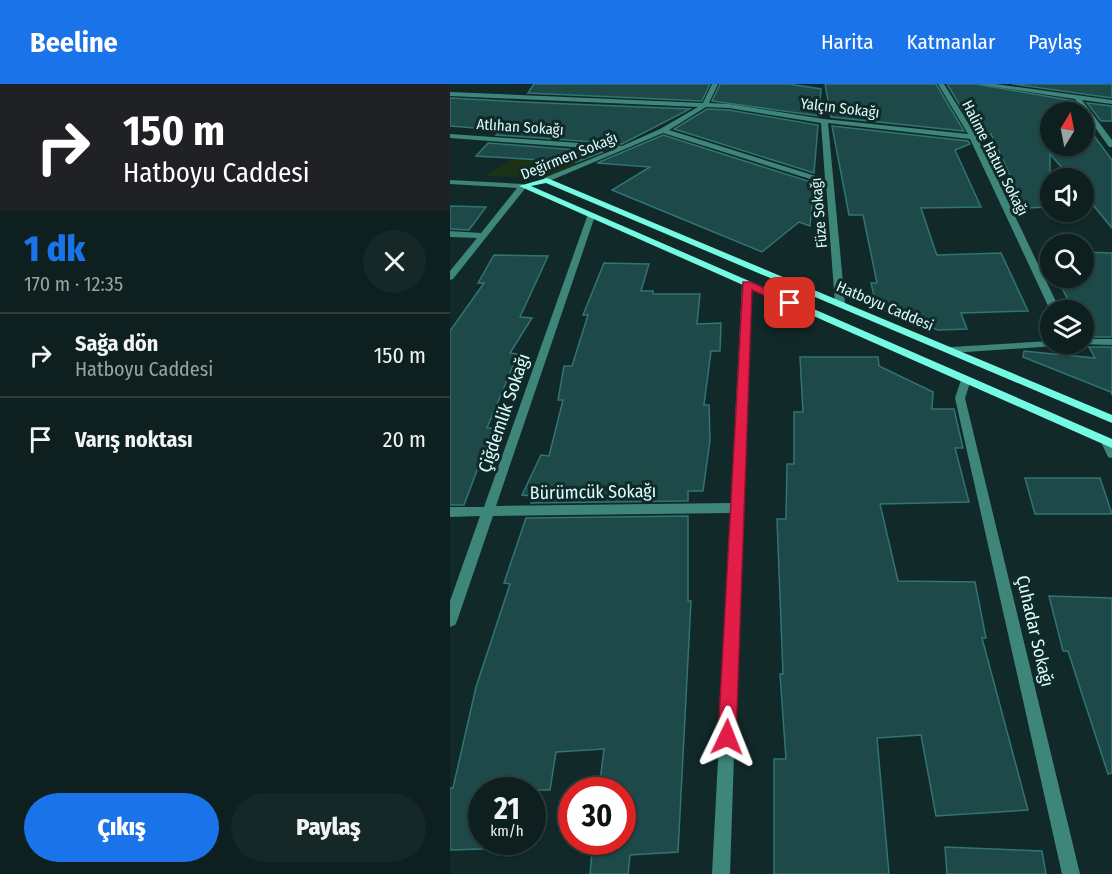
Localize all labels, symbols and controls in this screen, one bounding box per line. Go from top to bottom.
text: Beeline [30,26,118,59]
text: Harita [821,29,874,55]
text: Katmanlar [907,29,995,55]
text: Paylaş [1028,29,1082,55]
street label: Yalçın Sokağı [800,94,880,122]
street label: Halime Hatun Sokağı [958,97,1032,219]
north arrow [1040,102,1094,156]
map controls [1040,102,1094,354]
text: 150 m [123,106,225,156]
icon: right [24,108,102,186]
street label: Atlıhan Sokağı [476,115,564,139]
street label: Değirmen Sokağı [518,128,620,184]
text: Hatboyu Caddesi [123,157,310,189]
button: sound [1040,168,1094,222]
street label: Füze Sokağı [807,177,831,249]
text: 1 dk [24,227,85,271]
button: close [363,230,426,293]
button: search [1040,234,1094,288]
text: 170 m · 12:35 [24,272,123,296]
pin [764,277,815,328]
street label: Hatboyu Caddesi [834,277,936,335]
icon: arrive [773,286,806,319]
button: layers [1040,300,1094,354]
text: Sağa dön [75,330,158,357]
icon: right [24,339,57,372]
text: 150 m [374,342,426,369]
street label: Çiğdemlik Sokağı [473,351,535,475]
text: Hatboyu Caddesi [75,357,213,381]
icon: arrive [24,423,57,456]
text: Varış noktası [75,426,193,453]
text: 20 m [383,426,426,453]
street label: Bürümcük Sokağı [530,480,656,504]
street label: Çuhadar Sokağı [1011,573,1059,689]
position arrow [695,705,759,769]
speed limit sign: 30 [558,777,636,855]
text: 21 [494,791,520,827]
button: Çıkış [24,793,219,862]
button: Paylaş [231,793,426,862]
text: km/h [490,822,524,840]

